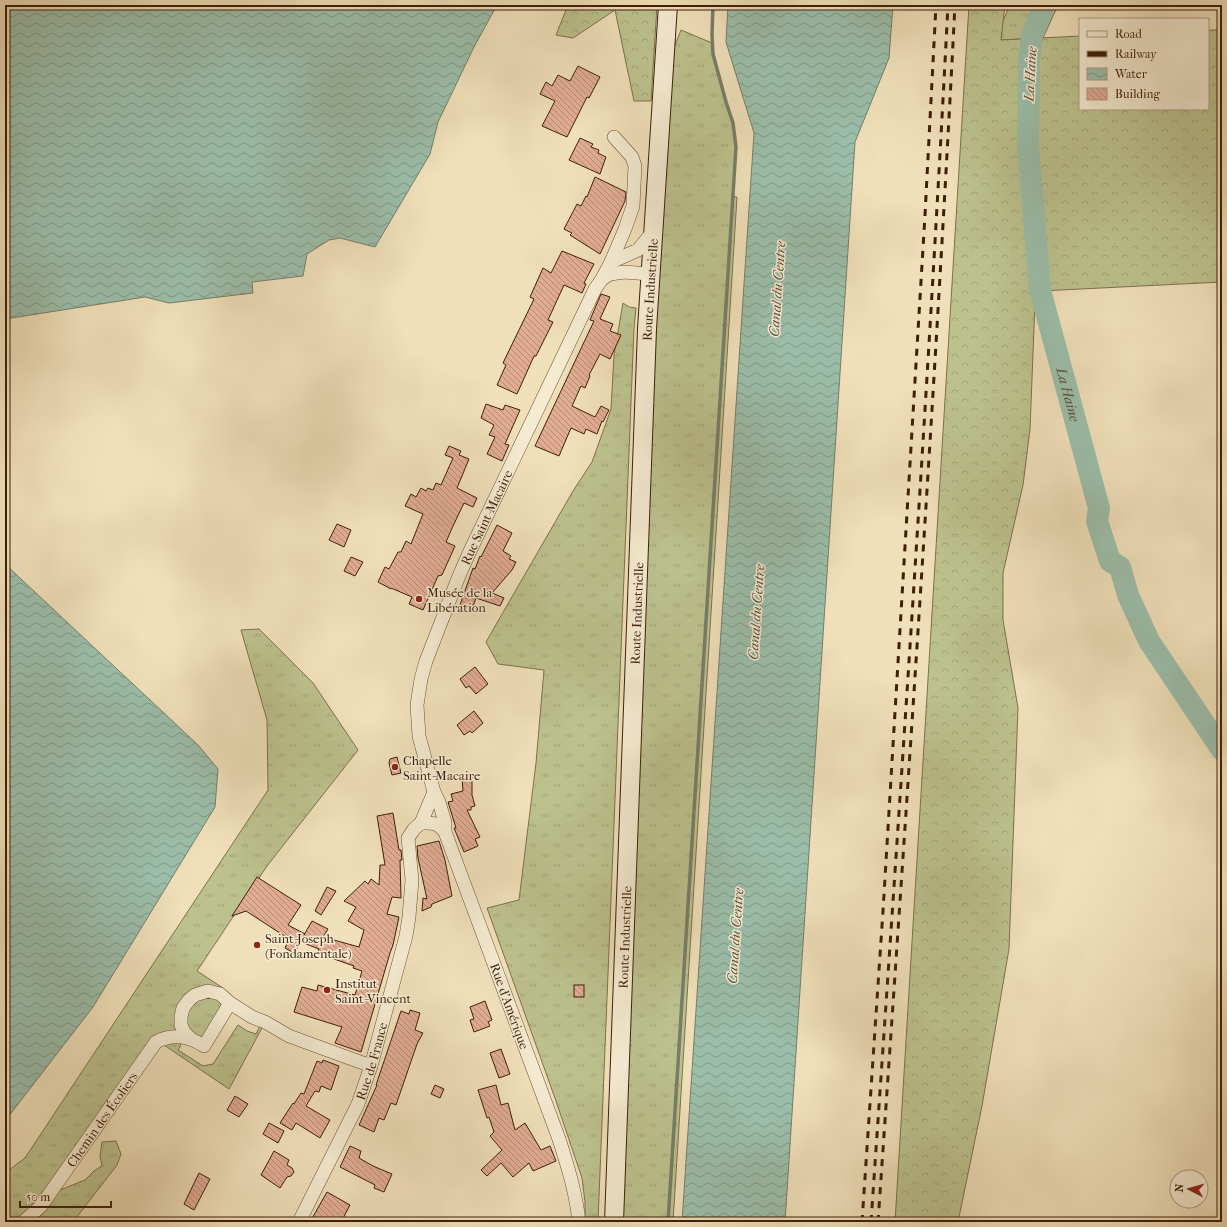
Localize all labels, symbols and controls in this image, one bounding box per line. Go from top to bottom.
legend [1079,18,1209,110]
text: Road [1115,27,1142,41]
water label: La Haine [1021,46,1040,103]
text: Railway [1115,47,1157,61]
text: Water [1114,67,1148,81]
text: Building [1115,87,1160,101]
street label: Route Industrielle [640,237,661,341]
water label: Canal du Centre [766,240,789,337]
water label: La Haine [1052,365,1083,424]
street label: Rue Saint-Macaire [458,467,516,567]
street label: Route Industrielle [628,561,646,665]
water label: Canal du Centre [745,563,768,660]
place label: Musée de la Libération [427,585,493,615]
marker: Musée de la Libération [414,594,424,604]
place label: Chapelle Saint-Macaire [403,753,481,783]
marker: Chapelle Saint-Macaire [390,762,400,772]
street label: Route Industrielle [616,885,634,989]
water label: Canal du Centre [724,887,747,984]
place label: Saint-Joseph (Fondamentale) [265,931,352,961]
marker: Saint-Joseph (Fondamentale) [252,940,262,950]
street label: Rue d'Amérique [487,961,532,1052]
place label: Institut Saint-Vincent [335,976,411,1006]
marker: Institut Saint-Vincent [322,985,332,995]
street label: Rue de France [353,1020,391,1102]
street label: Chemin des Écoliers [64,1069,141,1170]
north arrow [1169,1169,1209,1209]
scale bar [20,1183,111,1209]
text: N [1173,1183,1187,1193]
text: 50 m [26,1190,50,1204]

